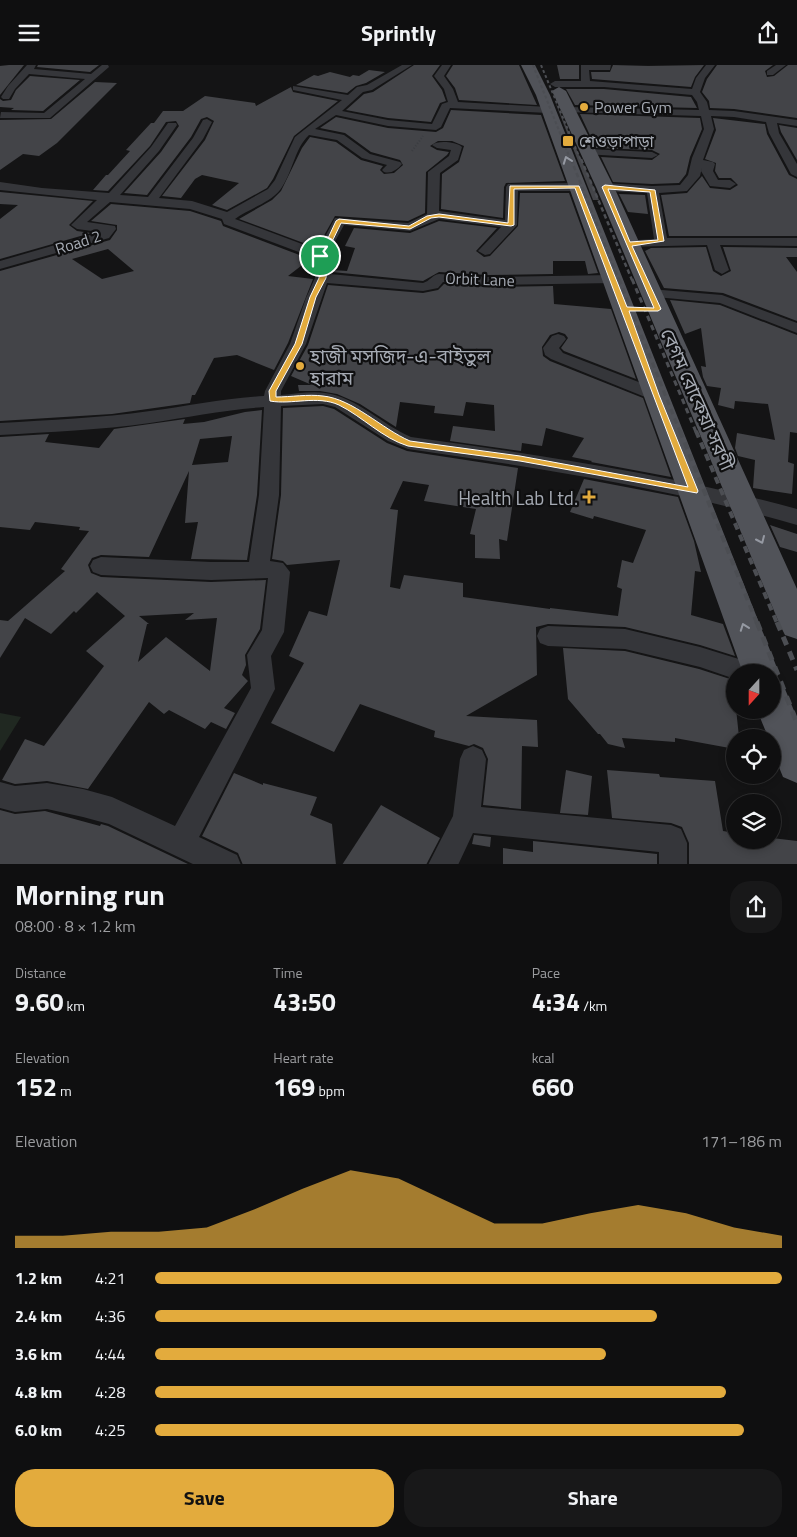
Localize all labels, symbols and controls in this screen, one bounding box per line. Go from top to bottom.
text: Sprintly [361,16,436,50]
icon: menu [15,19,43,47]
icon: share [754,19,782,47]
place label: Power Gym [594,95,672,119]
marker: Power Gym [578,101,590,113]
place label: শেওড়াপাড়া [579,129,655,153]
marker: শেওড়াপাড়া [561,134,575,148]
one-way arrow [563,156,573,165]
street label: Road 2 [52,223,104,261]
pin [299,235,341,277]
icon: arrive [306,242,334,270]
street label: Orbit Lane [445,266,515,292]
street label: বেগম রোকেয়া সরণী [654,323,743,476]
place label: হাজী মসজিদ-এ-বাইতুল হারাম [309,341,492,392]
marker: হাজী মসজিদ-এ-বাইতুল হারাম [294,360,306,372]
place label: Health Lab Ltd. [458,483,578,512]
marker: Health Lab Ltd. [582,490,596,504]
one-way arrow [755,535,766,544]
one-way arrow [740,623,751,632]
north arrow [726,664,781,719]
map controls [726,664,781,849]
button: locate [726,729,781,784]
button: layers [726,794,781,849]
text: Morning run [15,873,165,916]
button: share [730,881,782,933]
text: 08:00 · 8 × 1.2 km [15,914,136,938]
text: Distance [15,962,66,983]
text: Time [273,962,303,983]
text: Pace [532,962,560,983]
text: 9.60 [15,983,63,1021]
text: 43:50 [273,983,336,1021]
text: 4:34 [532,983,580,1021]
text: km [63,995,85,1016]
text: /km [580,995,607,1016]
text: Elevation [15,1047,69,1068]
text: Heart rate [273,1047,333,1068]
text: kcal [532,1047,555,1068]
text: 152 [15,1068,57,1106]
text: 169 [273,1068,315,1106]
text: 660 [532,1068,574,1106]
text: m [57,1080,72,1101]
text: bpm [315,1080,345,1101]
text: Elevation [15,1129,77,1153]
text: 171–186 m [701,1129,782,1153]
text: 1.2 km [15,1266,62,1290]
text: 4:21 [95,1266,125,1290]
text: 2.4 km [15,1304,62,1328]
text: 4:36 [95,1304,125,1328]
text: 3.6 km [15,1342,62,1366]
text: 4:44 [95,1342,125,1366]
text: 4.8 km [15,1380,62,1404]
text: 4:28 [95,1380,125,1404]
text: 6.0 km [15,1418,62,1442]
text: 4:25 [95,1418,125,1442]
button: Save [15,1469,394,1527]
button: Share [404,1469,782,1527]

